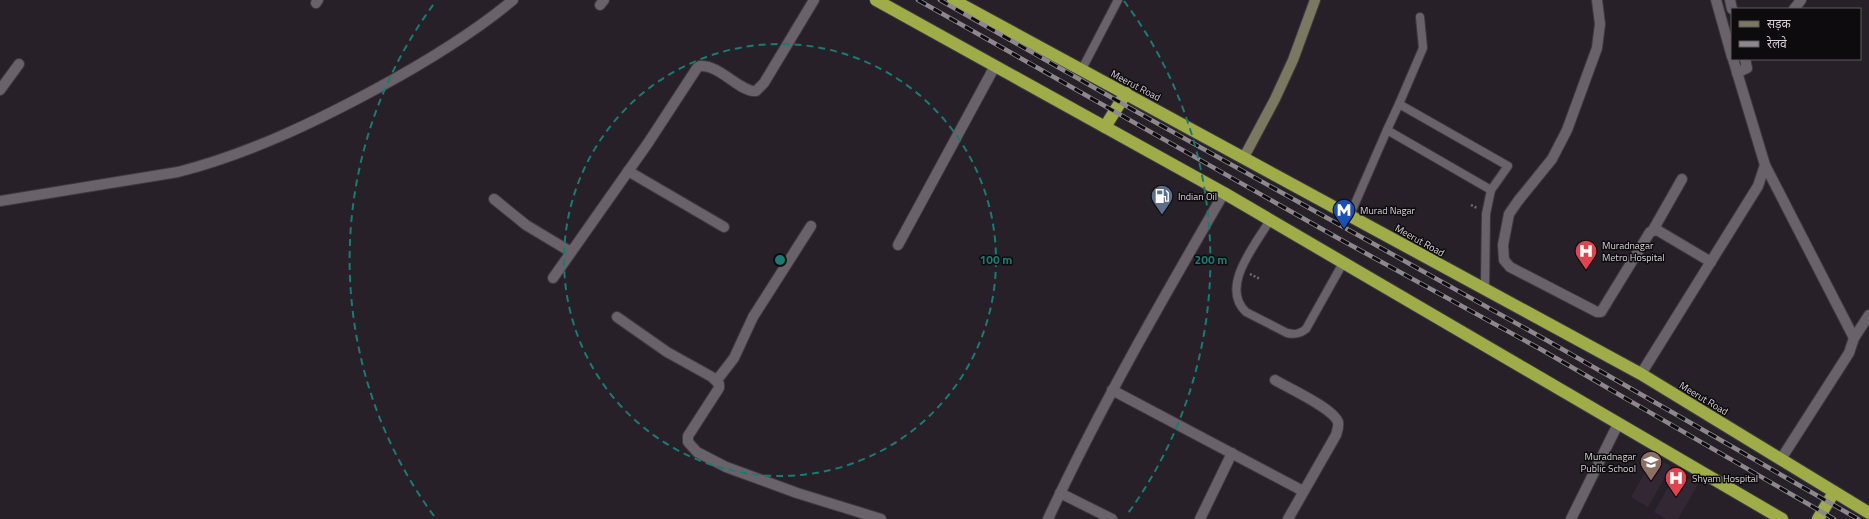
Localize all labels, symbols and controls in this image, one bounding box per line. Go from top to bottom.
legend [1731,8,1861,60]
text: सड़क [1767,14,1792,33]
text: रेलवे [1767,34,1787,53]
street label: Meerut Road [1108,66,1163,105]
fuel station icon: Indian Oil [1149,183,1175,216]
place label: Indian Oil [1178,189,1217,204]
metro station icon: Murad Nagar [1331,197,1357,230]
place label: Murad Nagar [1360,203,1416,218]
street label: Meerut Road [1392,221,1447,260]
hospital icon: Muradnagar Metro Hospital [1573,238,1599,271]
place label: Muradnagar Metro Hospital [1602,238,1665,265]
text: 100 m [980,250,1012,269]
text: 200 m [1195,250,1227,269]
centre of rings [773,253,787,267]
street label: Meerut Road [1676,378,1731,419]
place label: Muradnagar Public School [1580,449,1637,476]
school or university icon: Muradnagar Public School [1638,449,1664,482]
hospital icon: Shyam Hospital [1663,465,1689,498]
place label: Shyam Hospital [1692,471,1758,486]

